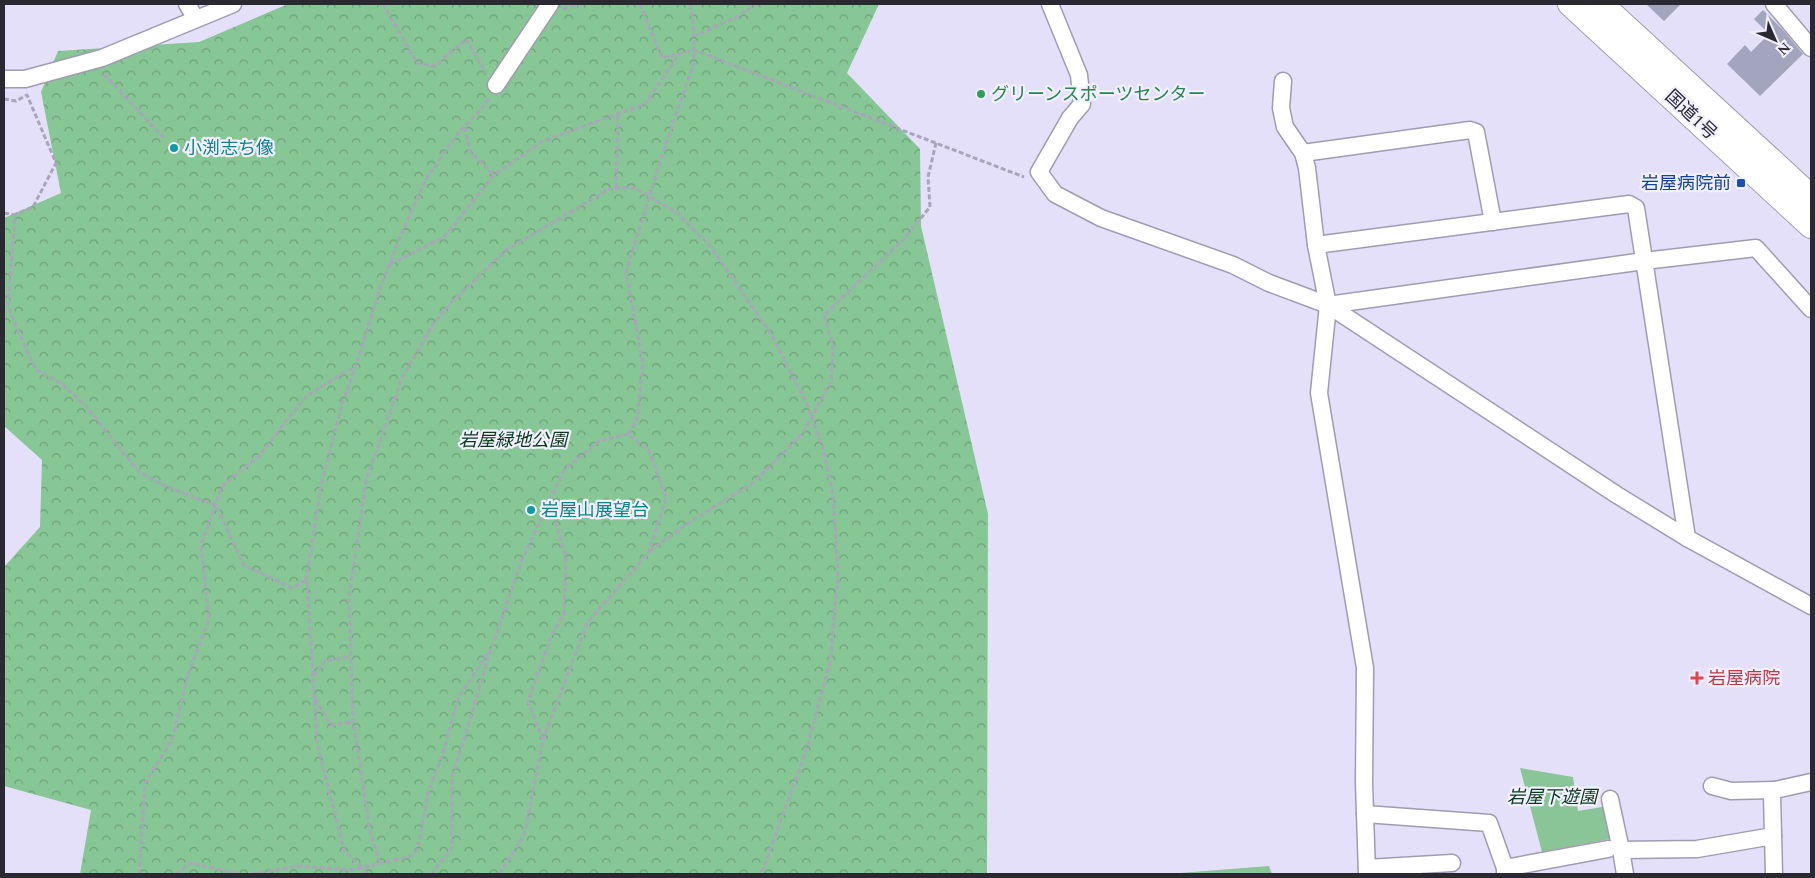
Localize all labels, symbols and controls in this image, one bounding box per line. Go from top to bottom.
north arrow [1750,15,1800,65]
text: N [1772,37,1795,60]
place label: グリーンスポーツセンター [991,81,1205,108]
street label: 国道1号 [1659,84,1723,146]
marker: グリーンスポーツセンター [975,88,987,100]
place label: 小渕志ち像 [184,135,274,162]
marker: 小渕志ち像 [168,142,180,154]
place label: 岩屋病院前 [1641,170,1731,197]
marker: 岩屋病院前 [1735,177,1747,189]
park label: 岩屋緑地公園 [459,427,570,454]
place label: 岩屋山展望台 [541,497,649,524]
marker: 岩屋山展望台 [525,504,537,516]
place label: 岩屋病院 [1708,665,1780,692]
marker: 岩屋病院 [1690,671,1704,685]
park label: 岩屋下遊園 [1507,784,1600,811]

